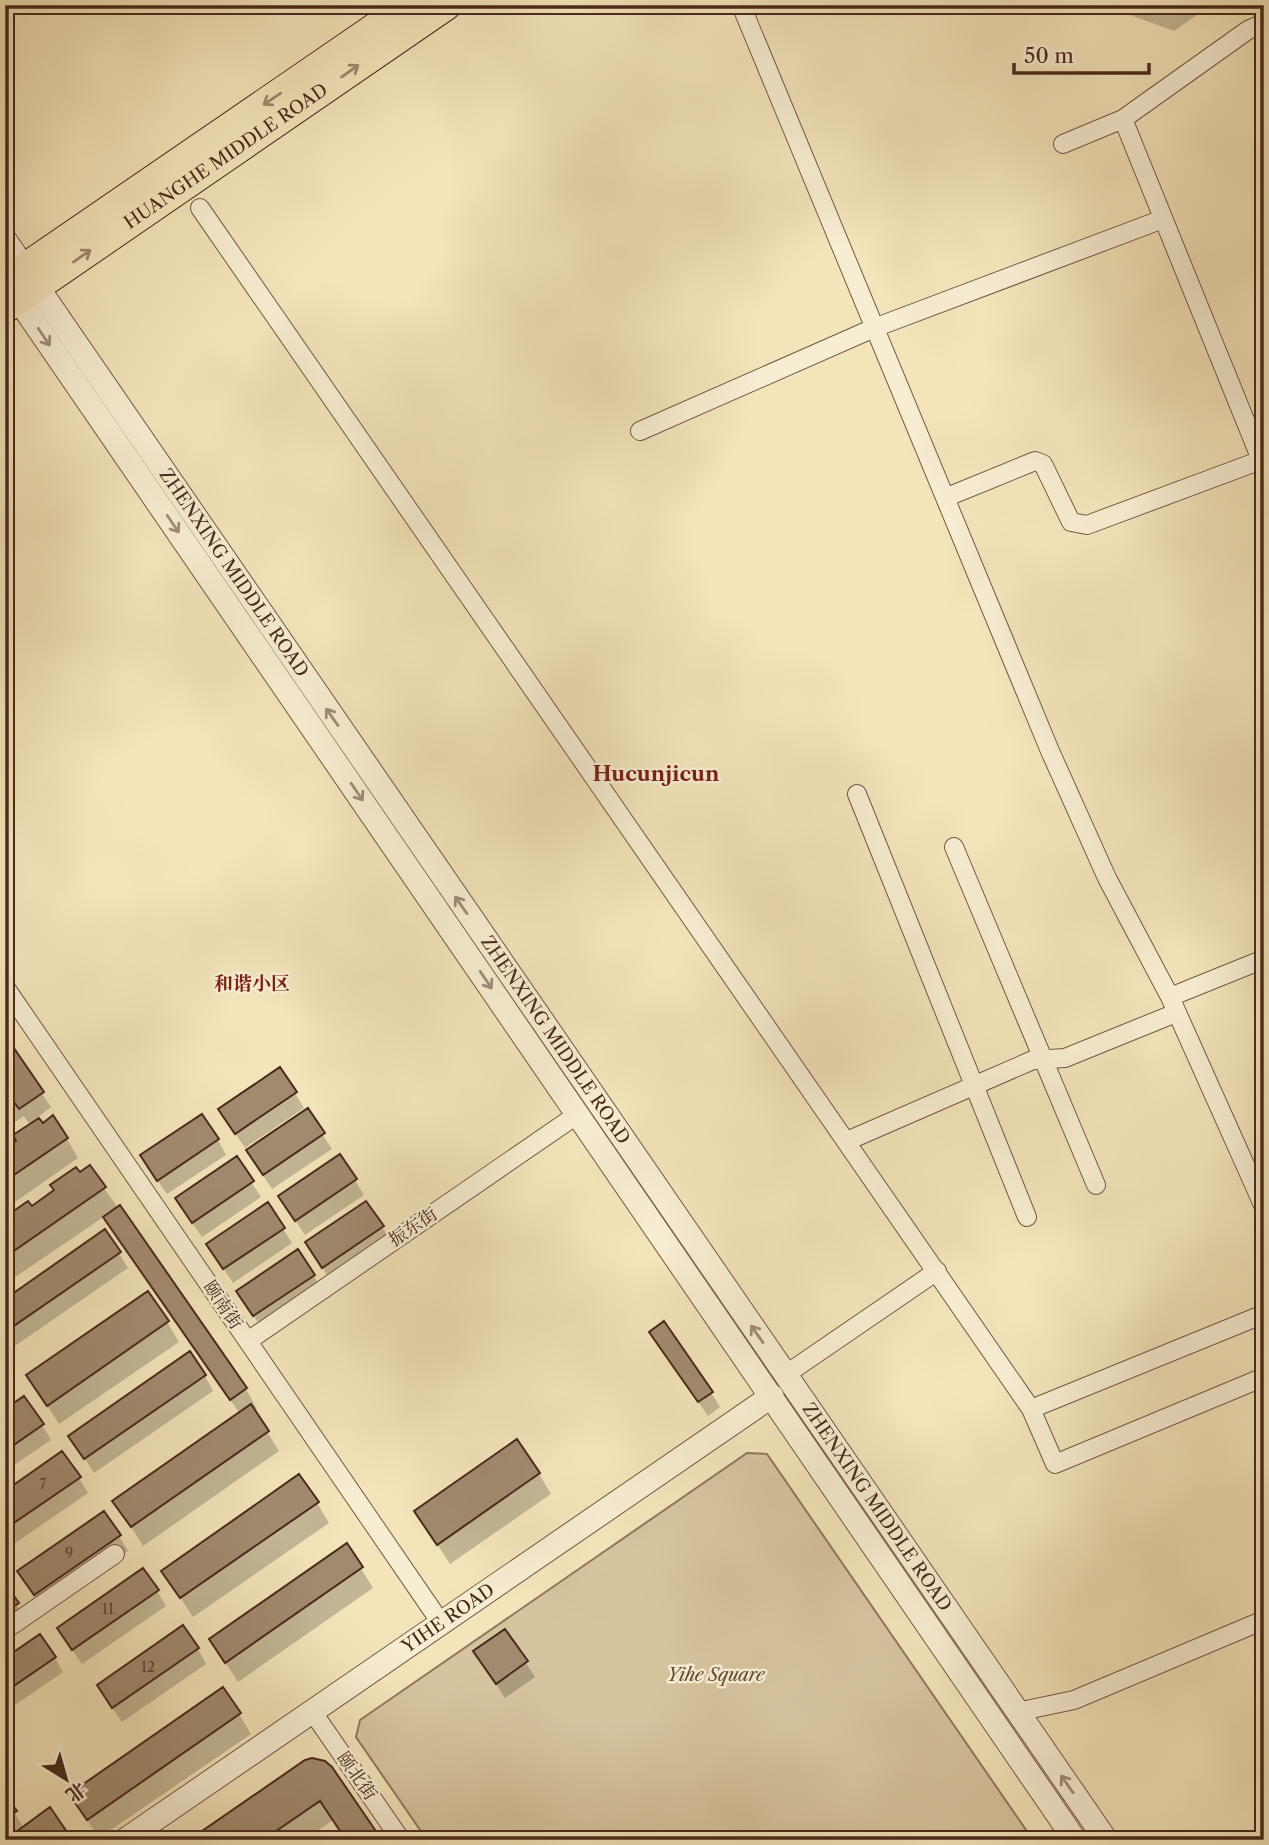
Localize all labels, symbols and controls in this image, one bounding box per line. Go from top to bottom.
scale bar [1014,32,1148,76]
text: 50 m [1024,43,1074,68]
one-way arrow [340,64,359,78]
street label: HUANGHE MIDDLE ROAD [120,79,332,234]
one-way arrow [262,92,282,106]
one-way arrow [72,249,91,263]
one-way arrow [37,327,51,346]
street label: ZHENXING MIDDLE ROAD [155,464,313,681]
one-way arrow [166,514,180,533]
one-way arrow [325,708,339,727]
district label: Hucunjicun [593,761,720,786]
one-way arrow [350,782,364,802]
one-way arrow [454,896,468,915]
street label: ZHENXING MIDDLE ROAD [476,932,635,1148]
one-way arrow [479,970,493,989]
district label: 和谐小区 [214,972,290,995]
street label: 振东街 [384,1203,442,1251]
street label: 颐南街 [199,1276,247,1334]
one-way arrow [750,1325,764,1344]
street label: ZHENXING MIDDLE ROAD [798,1399,956,1615]
house number: 7 [40,1475,47,1493]
house number: 9 [65,1544,73,1562]
street label: YIHE ROAD [397,1579,499,1658]
house number: 11 [102,1600,114,1618]
house number: 12 [141,1658,155,1676]
park label: Yihe Square [667,1664,766,1686]
north arrow [32,1744,102,1814]
street label: 颐北街 [333,1748,381,1804]
one-way arrow [1060,1775,1074,1794]
text: 北 [61,1777,90,1807]

